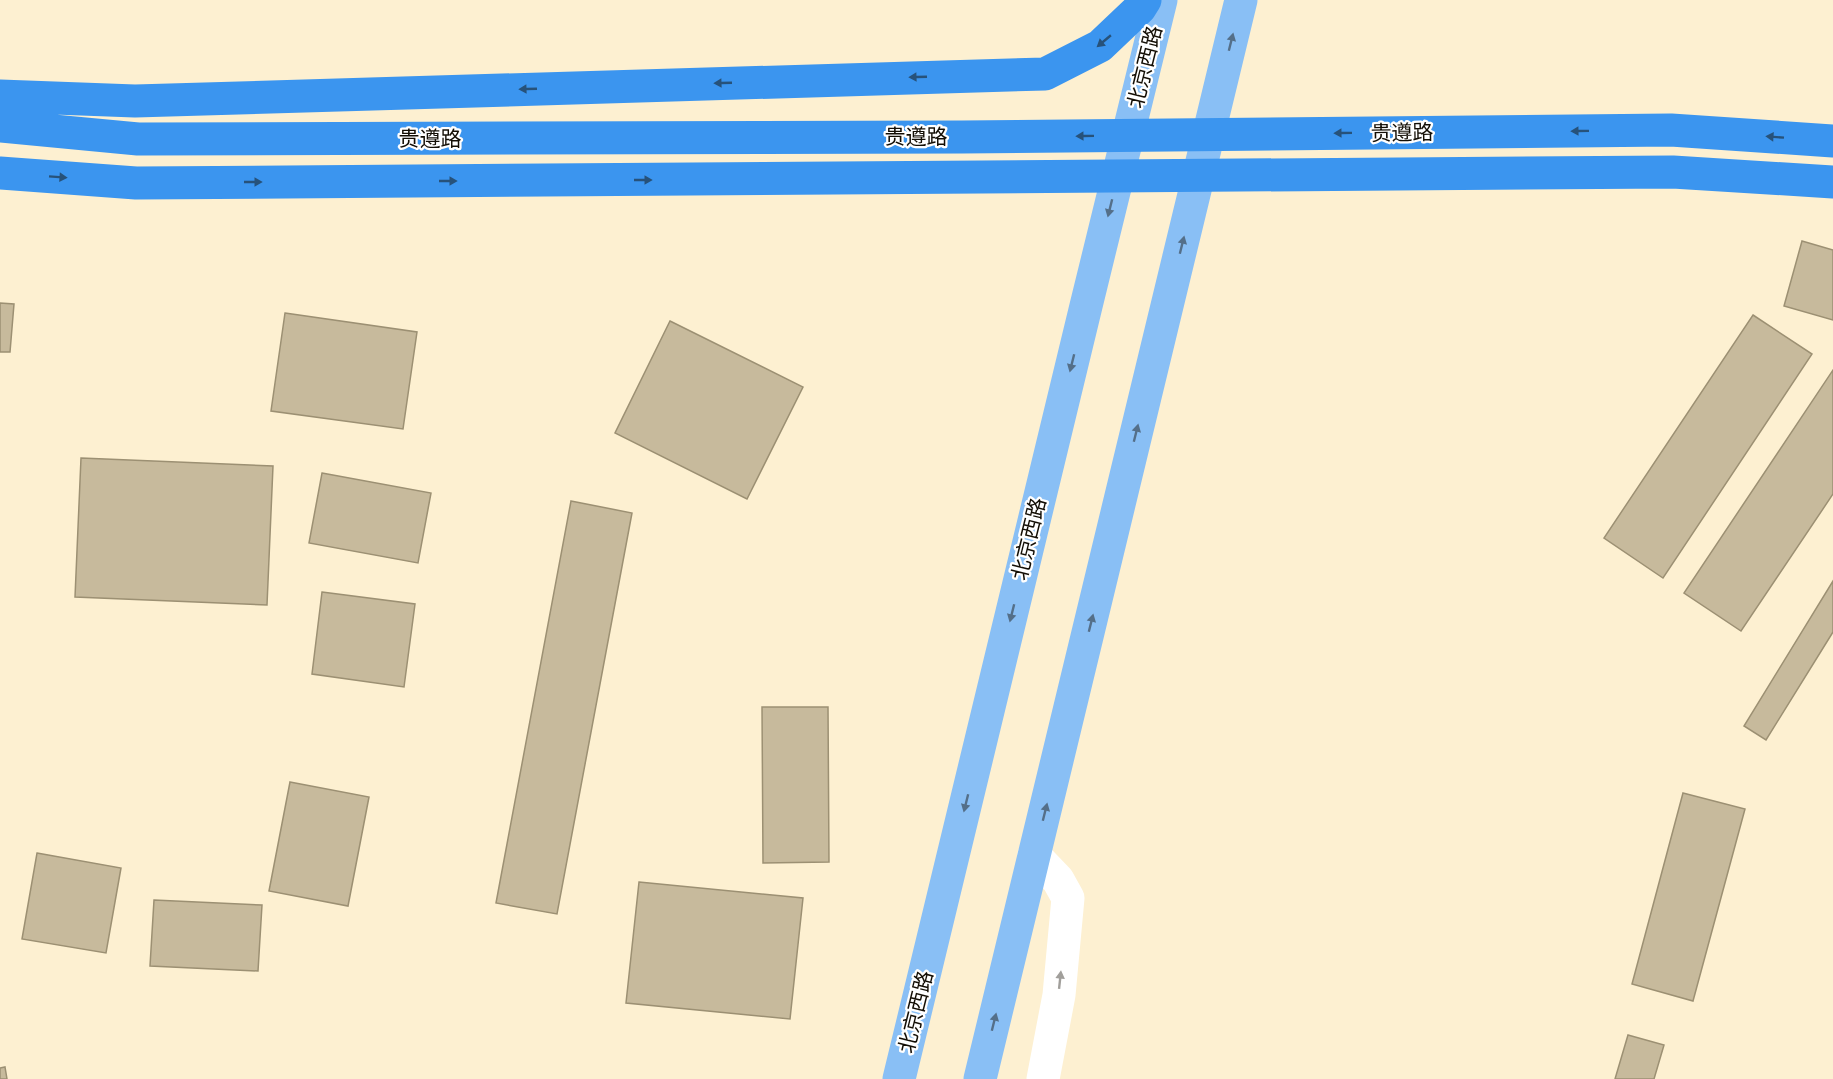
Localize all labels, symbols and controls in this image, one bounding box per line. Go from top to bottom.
street label: 北京西路 [1122,23,1168,111]
one-way arrow [1227,33,1237,51]
one-way arrow [1096,35,1112,48]
one-way arrow [908,73,927,82]
one-way arrow [713,79,732,88]
one-way arrow [518,84,537,94]
street label: 贵遵路 [1370,119,1434,147]
street label: 贵遵路 [885,124,948,150]
street label: 贵遵路 [399,126,462,152]
one-way arrow [1570,126,1589,136]
one-way arrow [1333,128,1352,138]
one-way arrow [1075,131,1094,141]
one-way arrow [1765,132,1784,142]
one-way arrow [49,173,68,182]
one-way arrow [634,175,653,184]
one-way arrow [439,176,458,186]
one-way arrow [244,177,263,187]
one-way arrow [1105,199,1115,217]
one-way arrow [1178,235,1187,254]
one-way arrow [1066,353,1076,372]
one-way arrow [1132,424,1142,442]
street label: 北京西路 [1006,495,1052,583]
one-way arrow [1006,604,1016,623]
one-way arrow [1086,614,1096,632]
one-way arrow [960,794,970,812]
one-way arrow [1040,803,1050,821]
street label: 北京西路 [893,968,939,1056]
one-way arrow [1055,970,1065,989]
one-way arrow [989,1013,999,1031]

